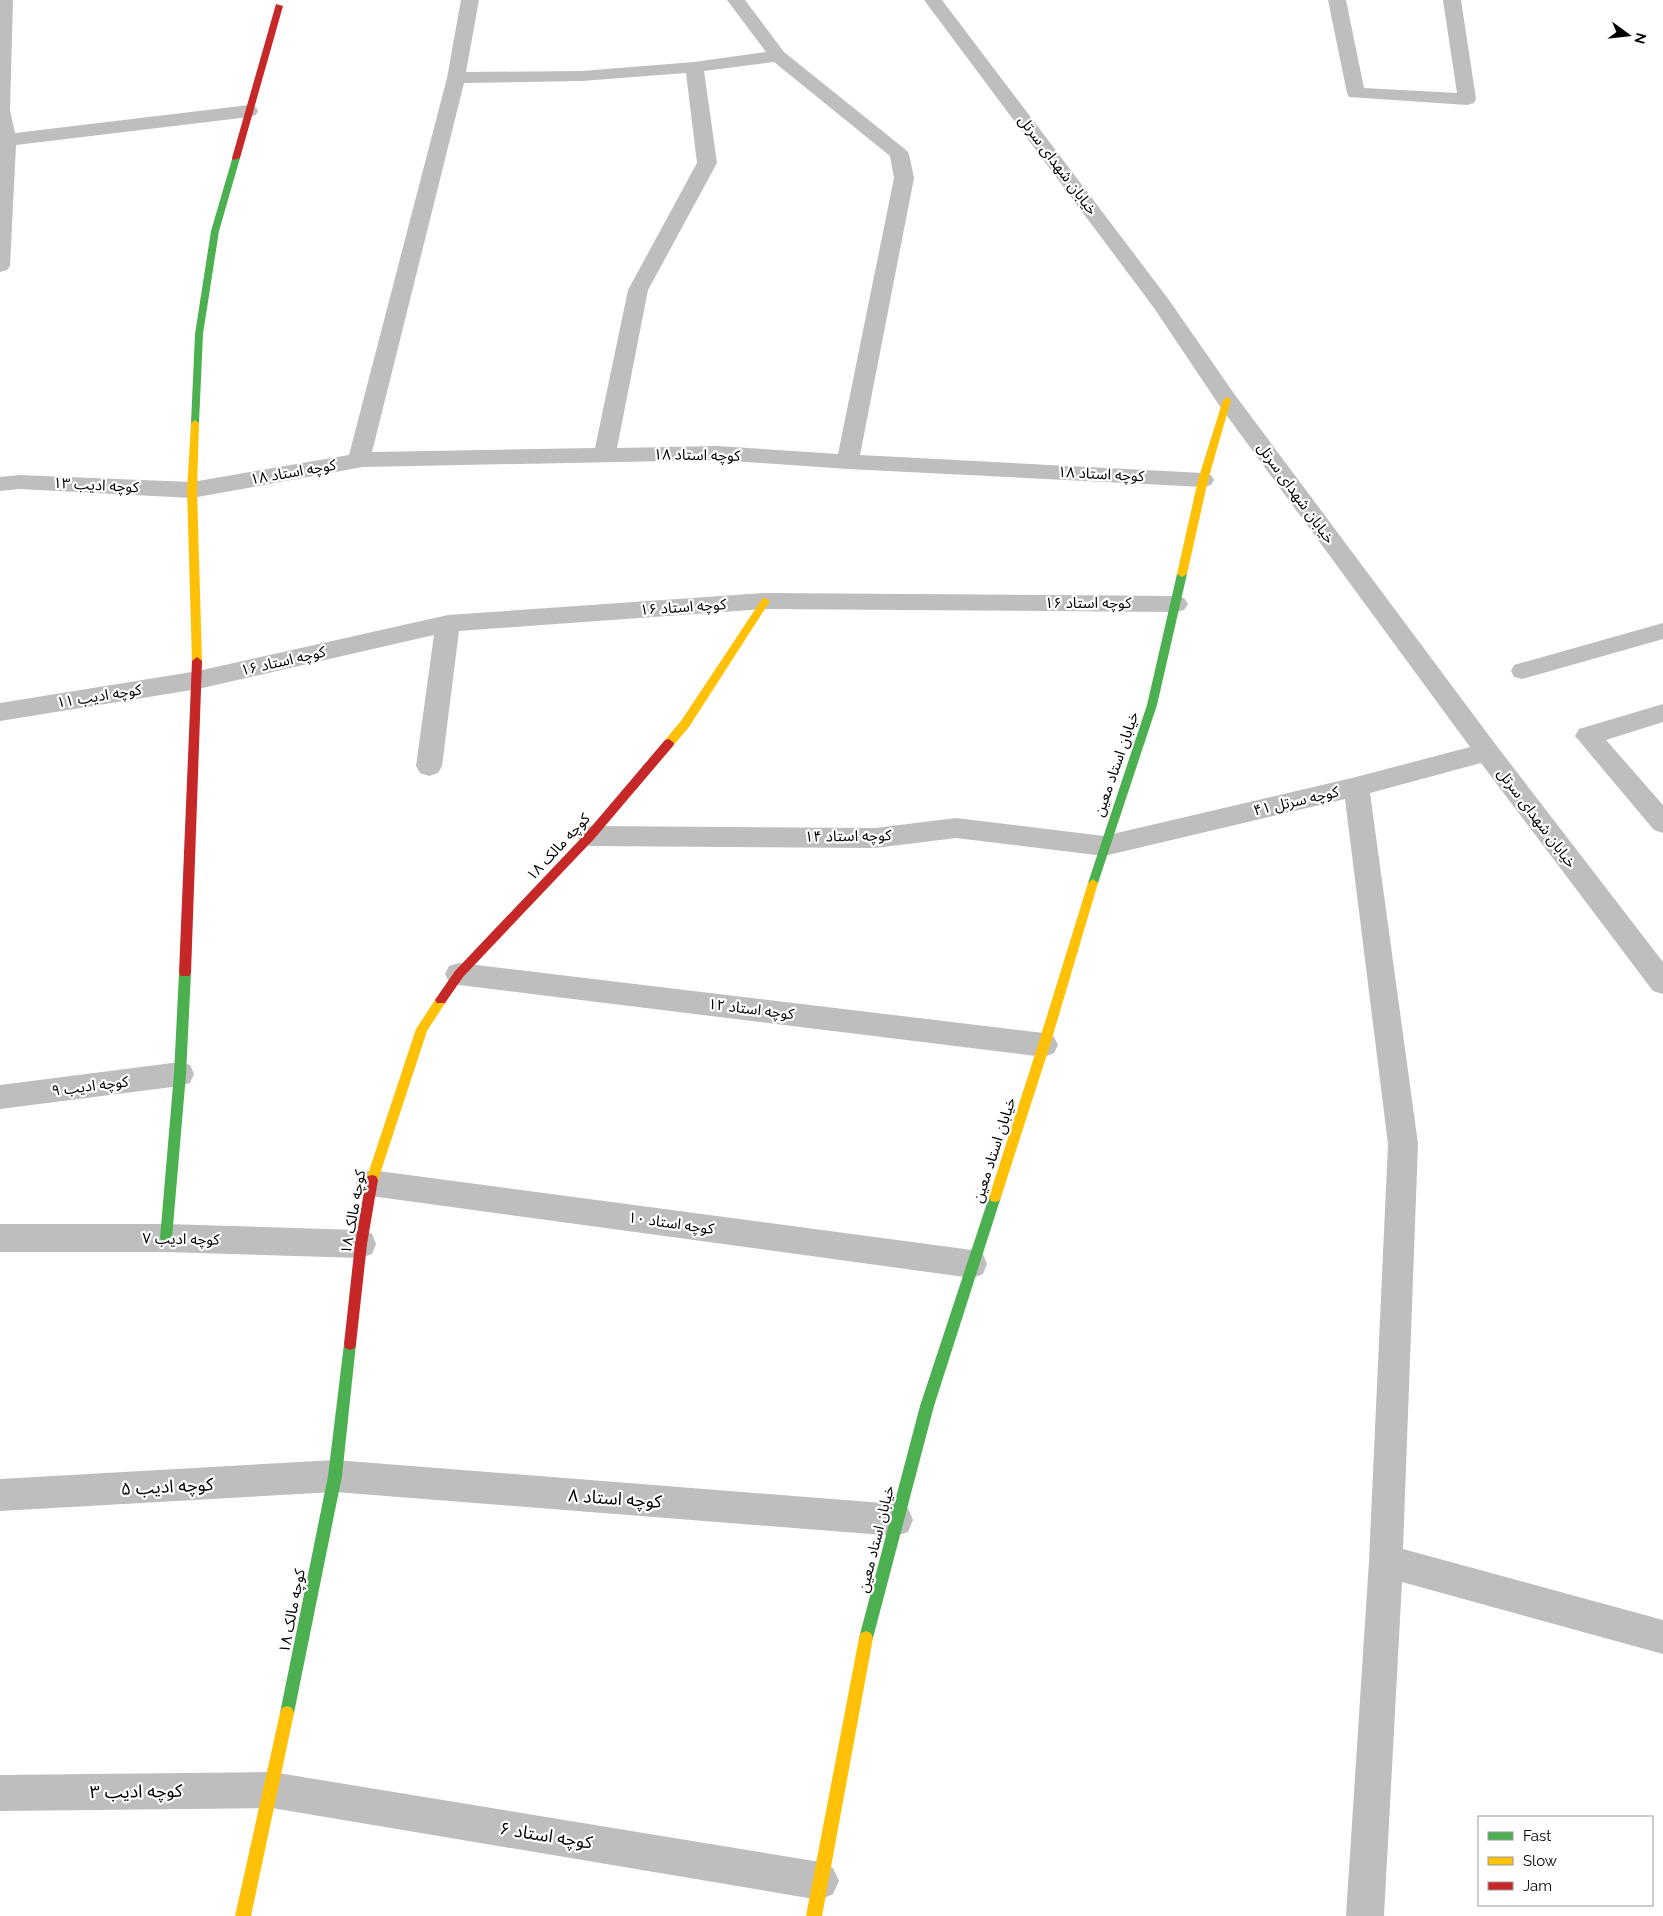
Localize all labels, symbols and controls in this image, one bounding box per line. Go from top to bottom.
north arrow [1603,10,1653,60]
text: N [1631,31,1650,46]
street label: خیابان شهدای سرتل [1015,112,1101,219]
street label: خیابان شهدای سرتل [1253,439,1339,547]
street label: کوچه استاد ۱۸ [654,445,741,466]
street label: کوچه استاد ۱۸ [249,455,338,489]
street label: کوچه استاد ۱۸ [1057,463,1146,486]
street label: کوچه ادیب ۱۳ [53,474,140,497]
street label: کوچه استاد ۱۶ [1045,594,1132,613]
street label: کوچه استاد ۱۶ [639,595,728,620]
street label: کوچه استاد ۱۶ [239,642,328,681]
street label: کوچه ادیب ۱۱ [55,680,144,713]
street label: خیابان استاد معین [1090,709,1142,819]
street label: خیابان شهدای سرتل [1494,765,1580,872]
street label: کوچه سرتل ۴۱ [1252,782,1341,821]
street label: کوچه مالک ۱۸ [522,809,595,885]
street label: کوچه استاد ۱۴ [805,826,892,847]
street label: کوچه استاد ۱۲ [707,995,796,1024]
street label: کوچه ادیب ۹ [51,1072,130,1101]
street label: خیابان استاد معین [968,1095,1020,1205]
street label: کوچه مالک ۱۸ [337,1168,370,1256]
street label: کوچه استاد ۱۰ [627,1208,716,1239]
street label: کوچه ادیب ۷ [142,1229,221,1250]
street label: کوچه ادیب ۵ [120,1473,214,1500]
street label: خیابان استاد معین [854,1483,898,1594]
street label: کوچه استاد ۸ [567,1484,663,1513]
street label: کوچه مالک ۱۸ [275,1567,310,1655]
street label: کوچه ادیب ۳ [89,1780,183,1803]
legend [1478,1816,1653,1906]
street label: کوچه استاد ۶ [498,1817,594,1854]
text: Fast [1523,1827,1551,1845]
text: Slow [1523,1852,1557,1870]
text: Jam [1523,1877,1552,1895]

